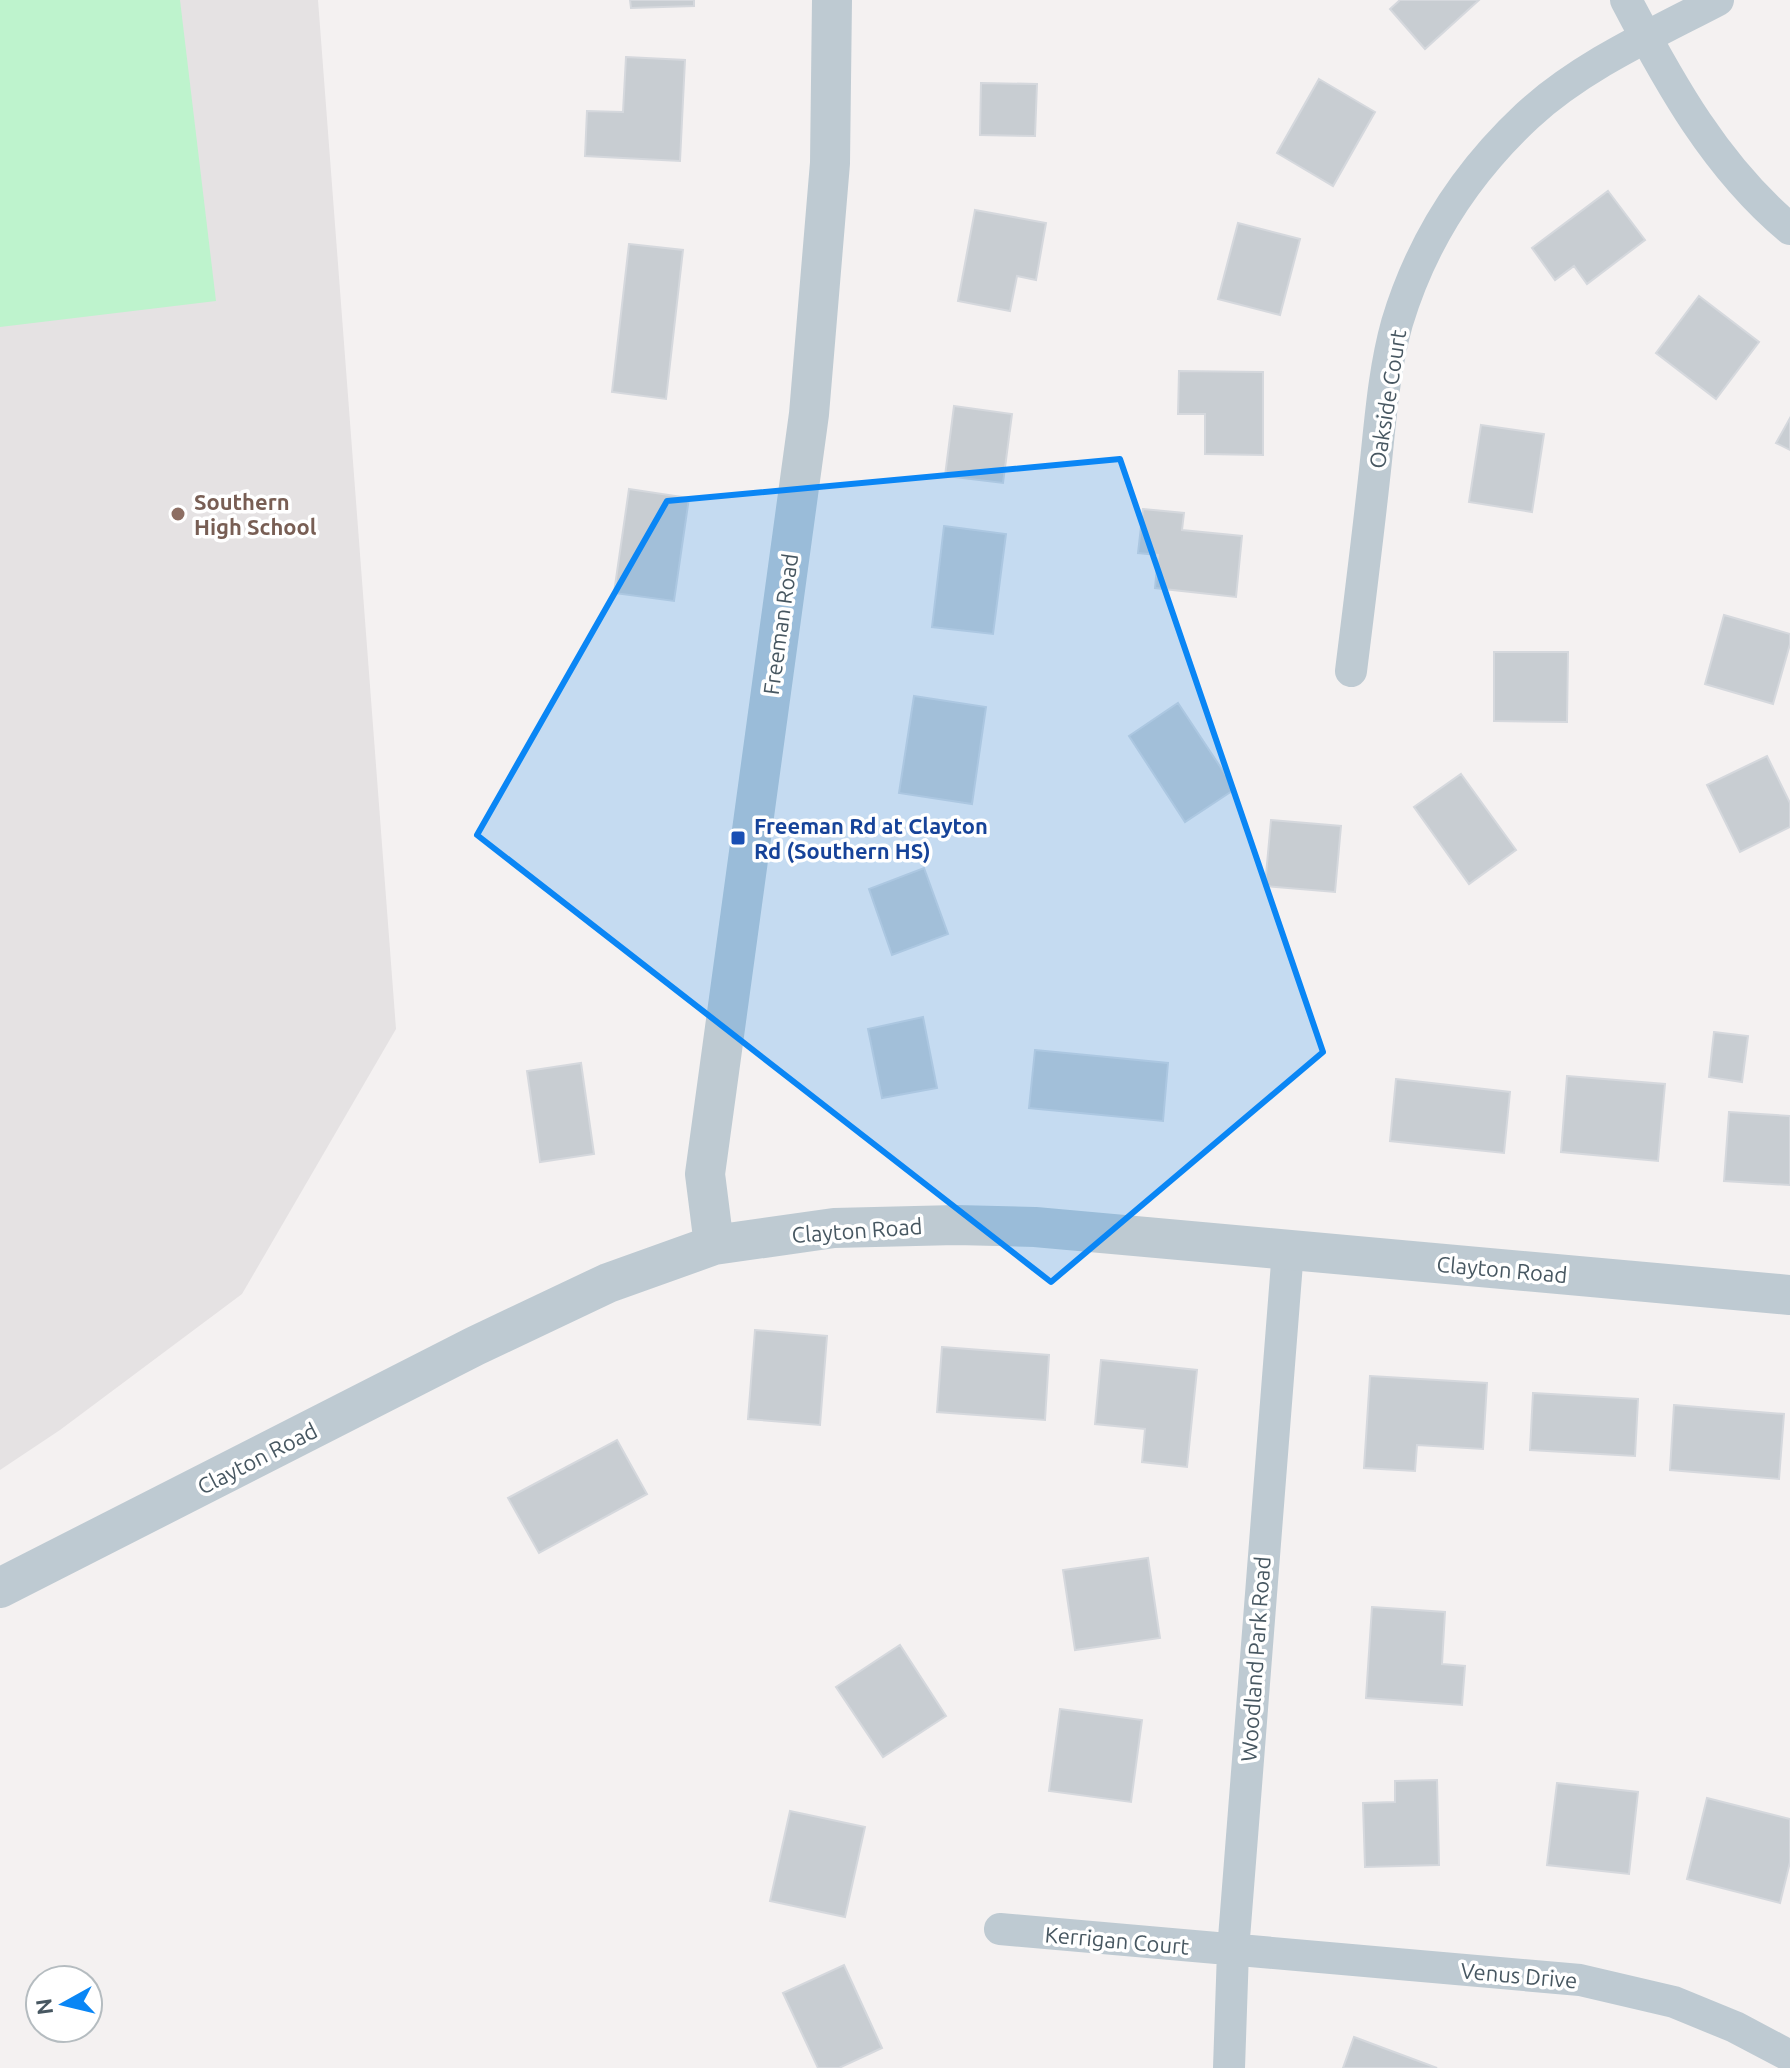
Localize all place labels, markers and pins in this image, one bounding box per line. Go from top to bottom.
place label: Southern High School [194,489,317,539]
marker: Southern High School [169,505,187,523]
place label: Freeman Rd at Clayton Rd (Southern HS) [754,813,988,864]
marker: Freeman Rd at Clayton Rd (Southern HS) [729,829,747,847]

